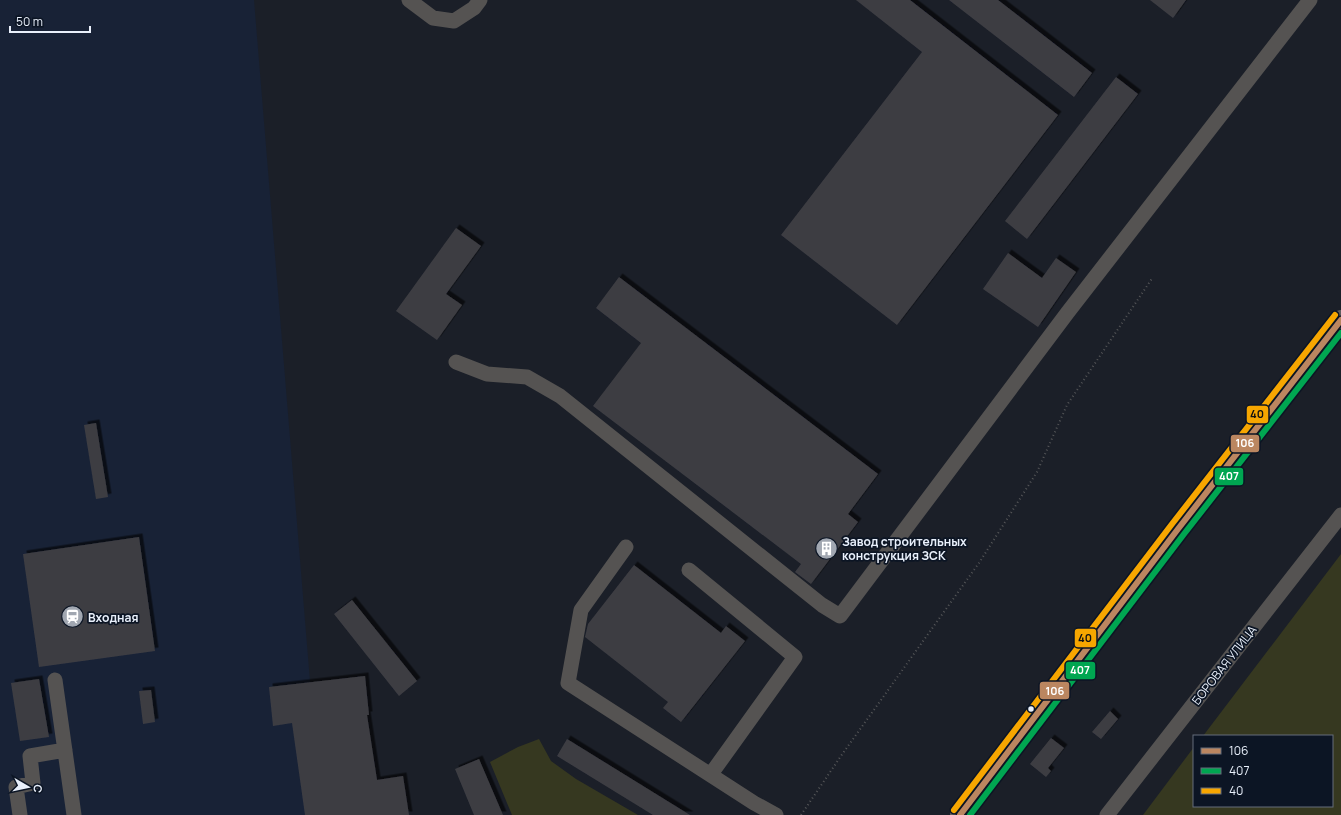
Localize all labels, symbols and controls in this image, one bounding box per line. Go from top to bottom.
scale bar [10,8,90,34]
text: 50 m [16,13,43,30]
line badge: 40 [1246,405,1269,424]
text: 40 [1250,406,1264,421]
line badge: 106 [1230,434,1260,453]
text: 106 [1236,435,1255,450]
line badge: 407 [1214,467,1244,486]
text: 407 [1219,468,1239,483]
place label: Завод строительных конструкция ЗСК [842,533,967,564]
building icon: Завод строительных конструкция ЗСК [813,535,839,561]
station icon: Входная [60,604,86,630]
place label: Входная [88,609,138,626]
street label: БОРОВАЯ УЛИЦА [1188,622,1261,708]
line badge: 40 [1074,628,1097,648]
text: 40 [1078,630,1092,645]
line badge: 407 [1065,661,1096,680]
text: 407 [1070,662,1090,677]
line badge: 106 [1039,681,1070,700]
text: 106 [1046,683,1065,698]
unlabelled marker [1026,704,1036,714]
legend [1193,735,1333,807]
text: 106 [1229,742,1248,759]
text: 407 [1229,762,1249,779]
north arrow [8,767,48,807]
text: 40 [1229,782,1243,799]
text: С [30,783,46,794]

